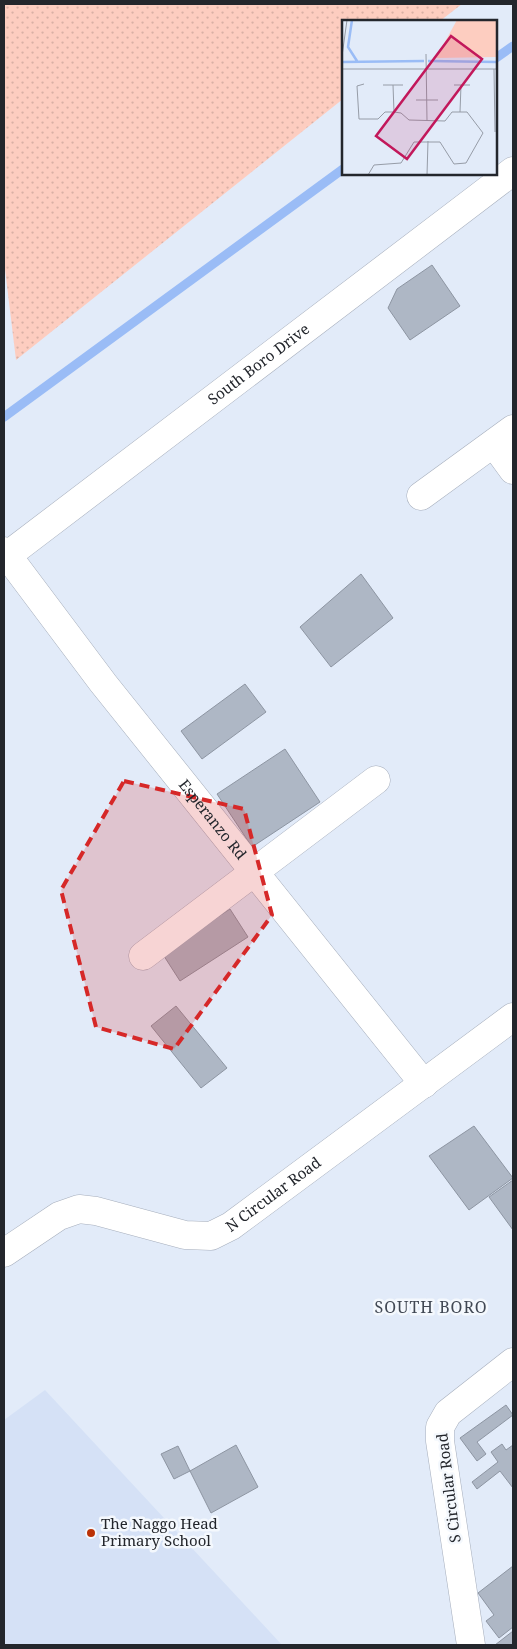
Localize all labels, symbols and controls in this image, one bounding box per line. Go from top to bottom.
inset map [342,20,497,175]
street label: South Boro Drive [203,318,313,409]
street label: Esperanzo Rd [175,775,251,863]
street label: N Circular Road [221,1152,324,1236]
district label: SOUTH BORO [374,1296,488,1318]
street label: S Circular Road [431,1432,465,1544]
place label: The Naggo Head Primary School [101,1513,218,1550]
marker: The Naggo Head Primary School [85,1527,97,1539]

